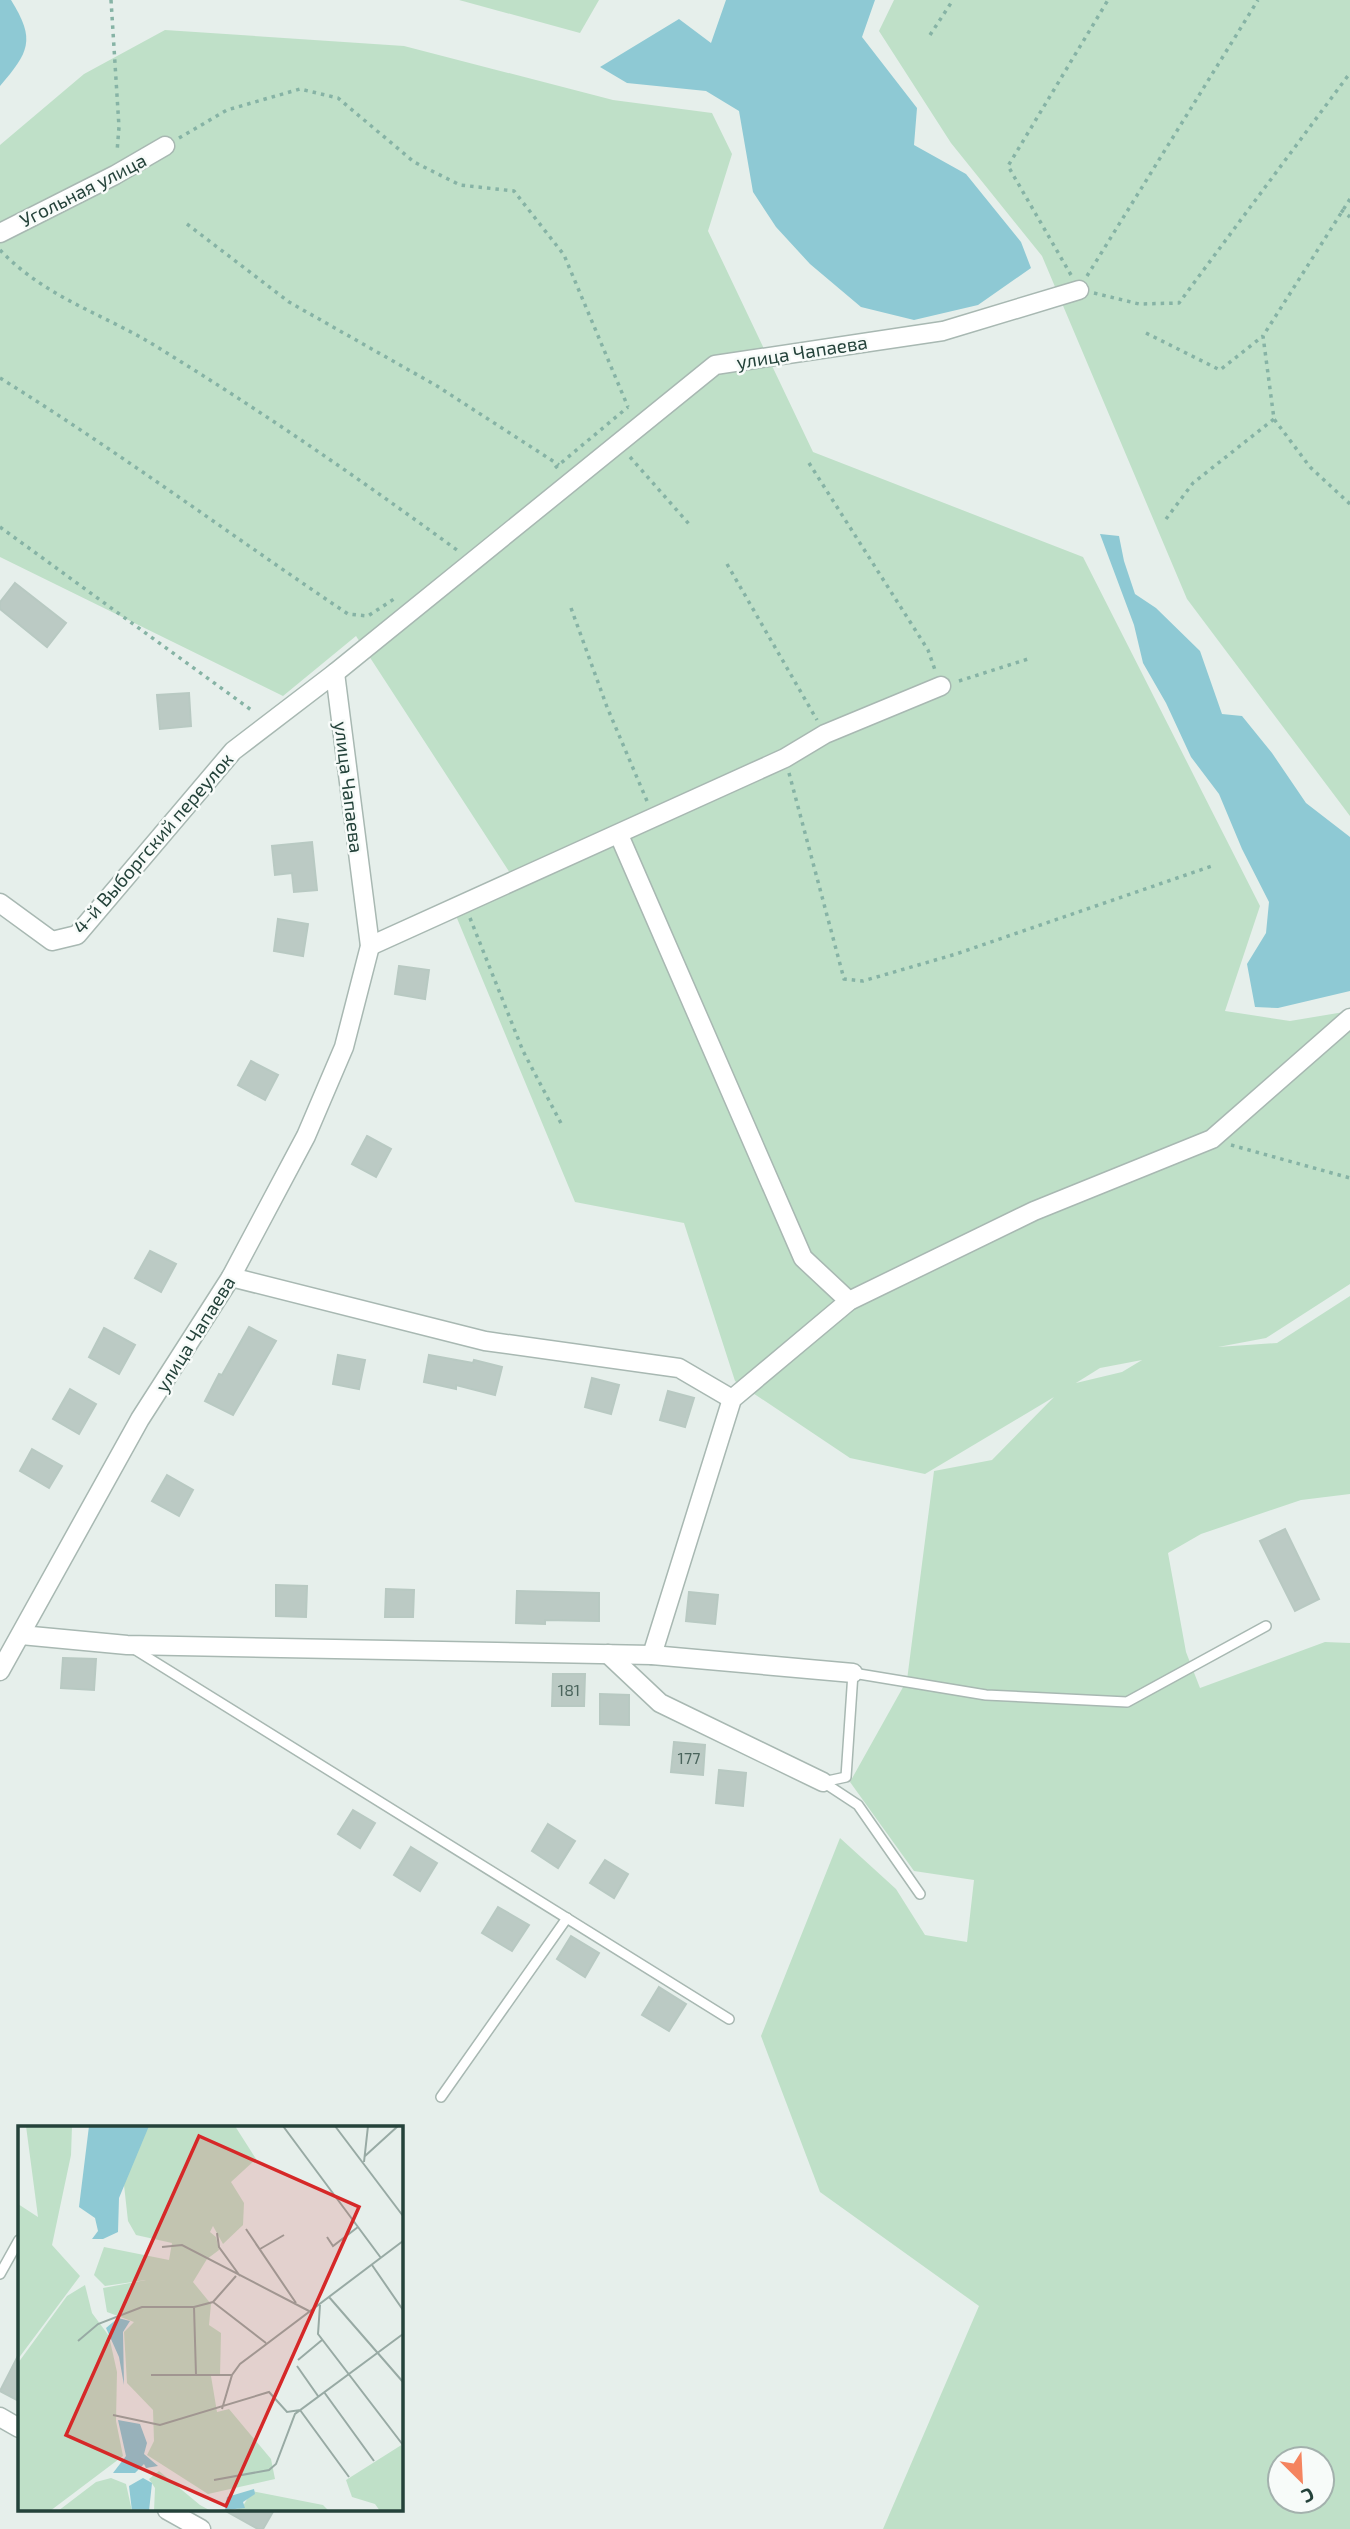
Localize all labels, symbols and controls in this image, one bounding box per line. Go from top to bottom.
street label: Угольная улица [16,148,150,232]
street label: улица Чапаева [735,330,869,374]
street label: улица Чапаева [329,720,369,854]
street label: 4-й Выборгский переулок [68,747,238,939]
street label: улица Чапаева [150,1272,240,1396]
house number: 181 [558,1680,580,1699]
house number: 177 [678,1748,700,1767]
inset map [18,2126,402,2512]
north arrow [1266,2445,1336,2515]
text: С [1298,2483,1318,2509]

